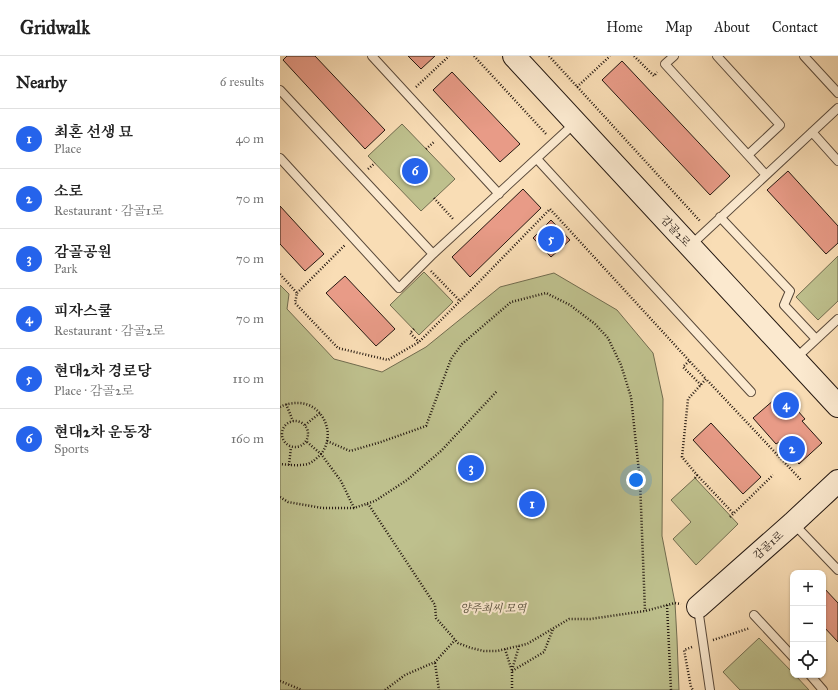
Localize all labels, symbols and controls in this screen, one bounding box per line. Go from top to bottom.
text: Gridwalk [20,16,90,39]
text: Home [606,19,643,36]
text: Map [665,19,692,36]
text: About [714,19,750,36]
text: Contact [772,19,818,36]
text: Nearby [16,72,67,93]
text: 6 results [220,74,264,90]
text: 최혼 선생 묘 [54,123,133,141]
text: 1 [26,131,32,147]
text: 40 m [235,131,264,147]
text: Place [54,141,81,157]
pin: 6 [402,156,428,186]
text: 소로 [54,182,83,200]
text: 2 [26,191,32,207]
text: 70 m [236,191,264,207]
text: Restaurant · 감골1로 [54,203,163,219]
street label: 감골2로 [658,213,693,250]
pin: 5 [538,224,564,254]
text: 감골공원 [54,243,112,261]
text: 3 [26,251,32,267]
text: 70 m [236,251,264,267]
text: Park [54,261,78,277]
text: 피자스쿨 [54,302,112,320]
text: 4 [25,311,33,327]
text: 70 m [236,311,264,327]
text: Restaurant · 감골2로 [54,323,165,339]
text: 현대2차 경로당 [54,362,152,380]
text: 5 [26,371,32,387]
text: 110 m [232,371,264,387]
text: Place · 감골2로 [54,383,134,399]
pin: 4 [773,390,799,420]
text: 현대2차 운동장 [54,423,152,441]
text: 6 [26,431,32,447]
text: 160 m [231,431,264,447]
pin: 2 [779,434,805,464]
text: Sports [54,441,89,457]
pin: 3 [458,453,484,483]
your location [626,470,646,490]
pin: 1 [519,489,545,519]
street label: 감골1로 [751,528,786,562]
map controls [790,570,826,678]
button: + [790,570,826,606]
park label: 양주최씨 모역 [460,602,527,615]
button: − [790,606,826,642]
button: locate [790,642,826,678]

